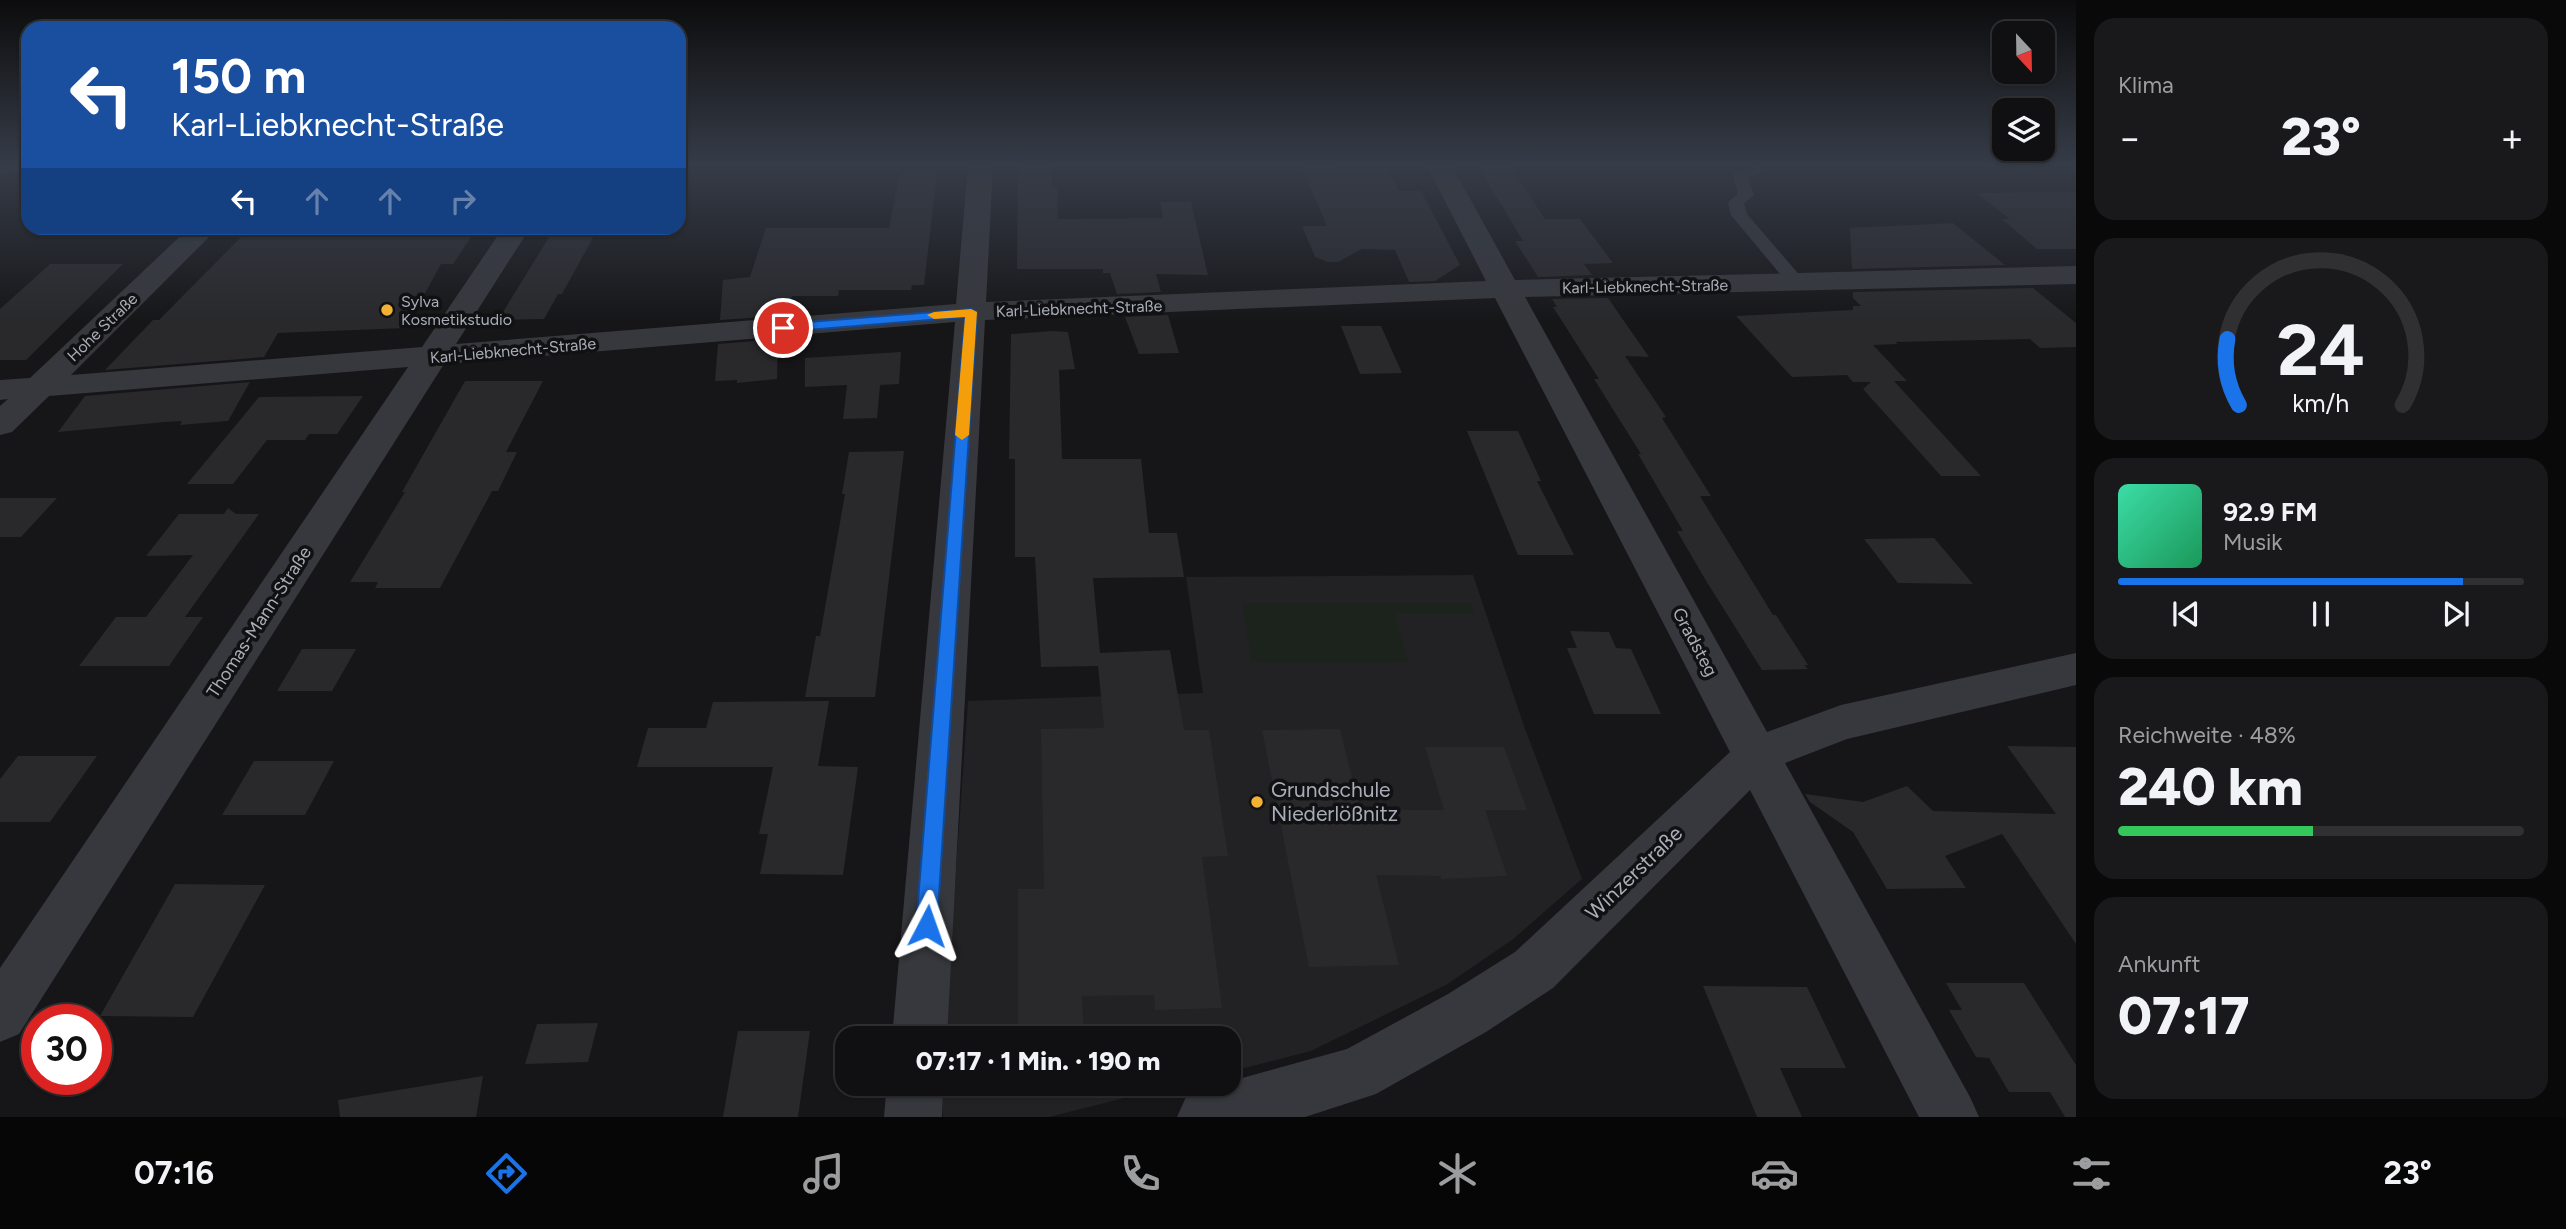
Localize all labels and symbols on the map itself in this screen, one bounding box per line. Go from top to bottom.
north arrow [1992,21,2054,84]
street label: Karl-Liebknecht-Straße [1562,276,1729,297]
street label: Hohe Straße [63,289,142,365]
place label: Sylva Kosmetikstudio [401,292,512,329]
street label: Karl-Liebknecht-Straße [996,296,1163,321]
pin [753,298,813,358]
marker: Sylva Kosmetikstudio [379,302,395,318]
street label: Karl-Liebknecht-Straße [429,334,597,367]
street label: Thomas-Mann-Straße [202,542,316,702]
street label: Gradsteg [1668,604,1722,680]
place label: Grundschule Niederlößnitz [1271,777,1398,826]
marker: Grundschule Niederlößnitz [1249,794,1265,810]
street label: Winzerstraße [1580,820,1687,925]
position arrow [890,889,964,963]
speed limit sign: 30 [21,1004,112,1095]

